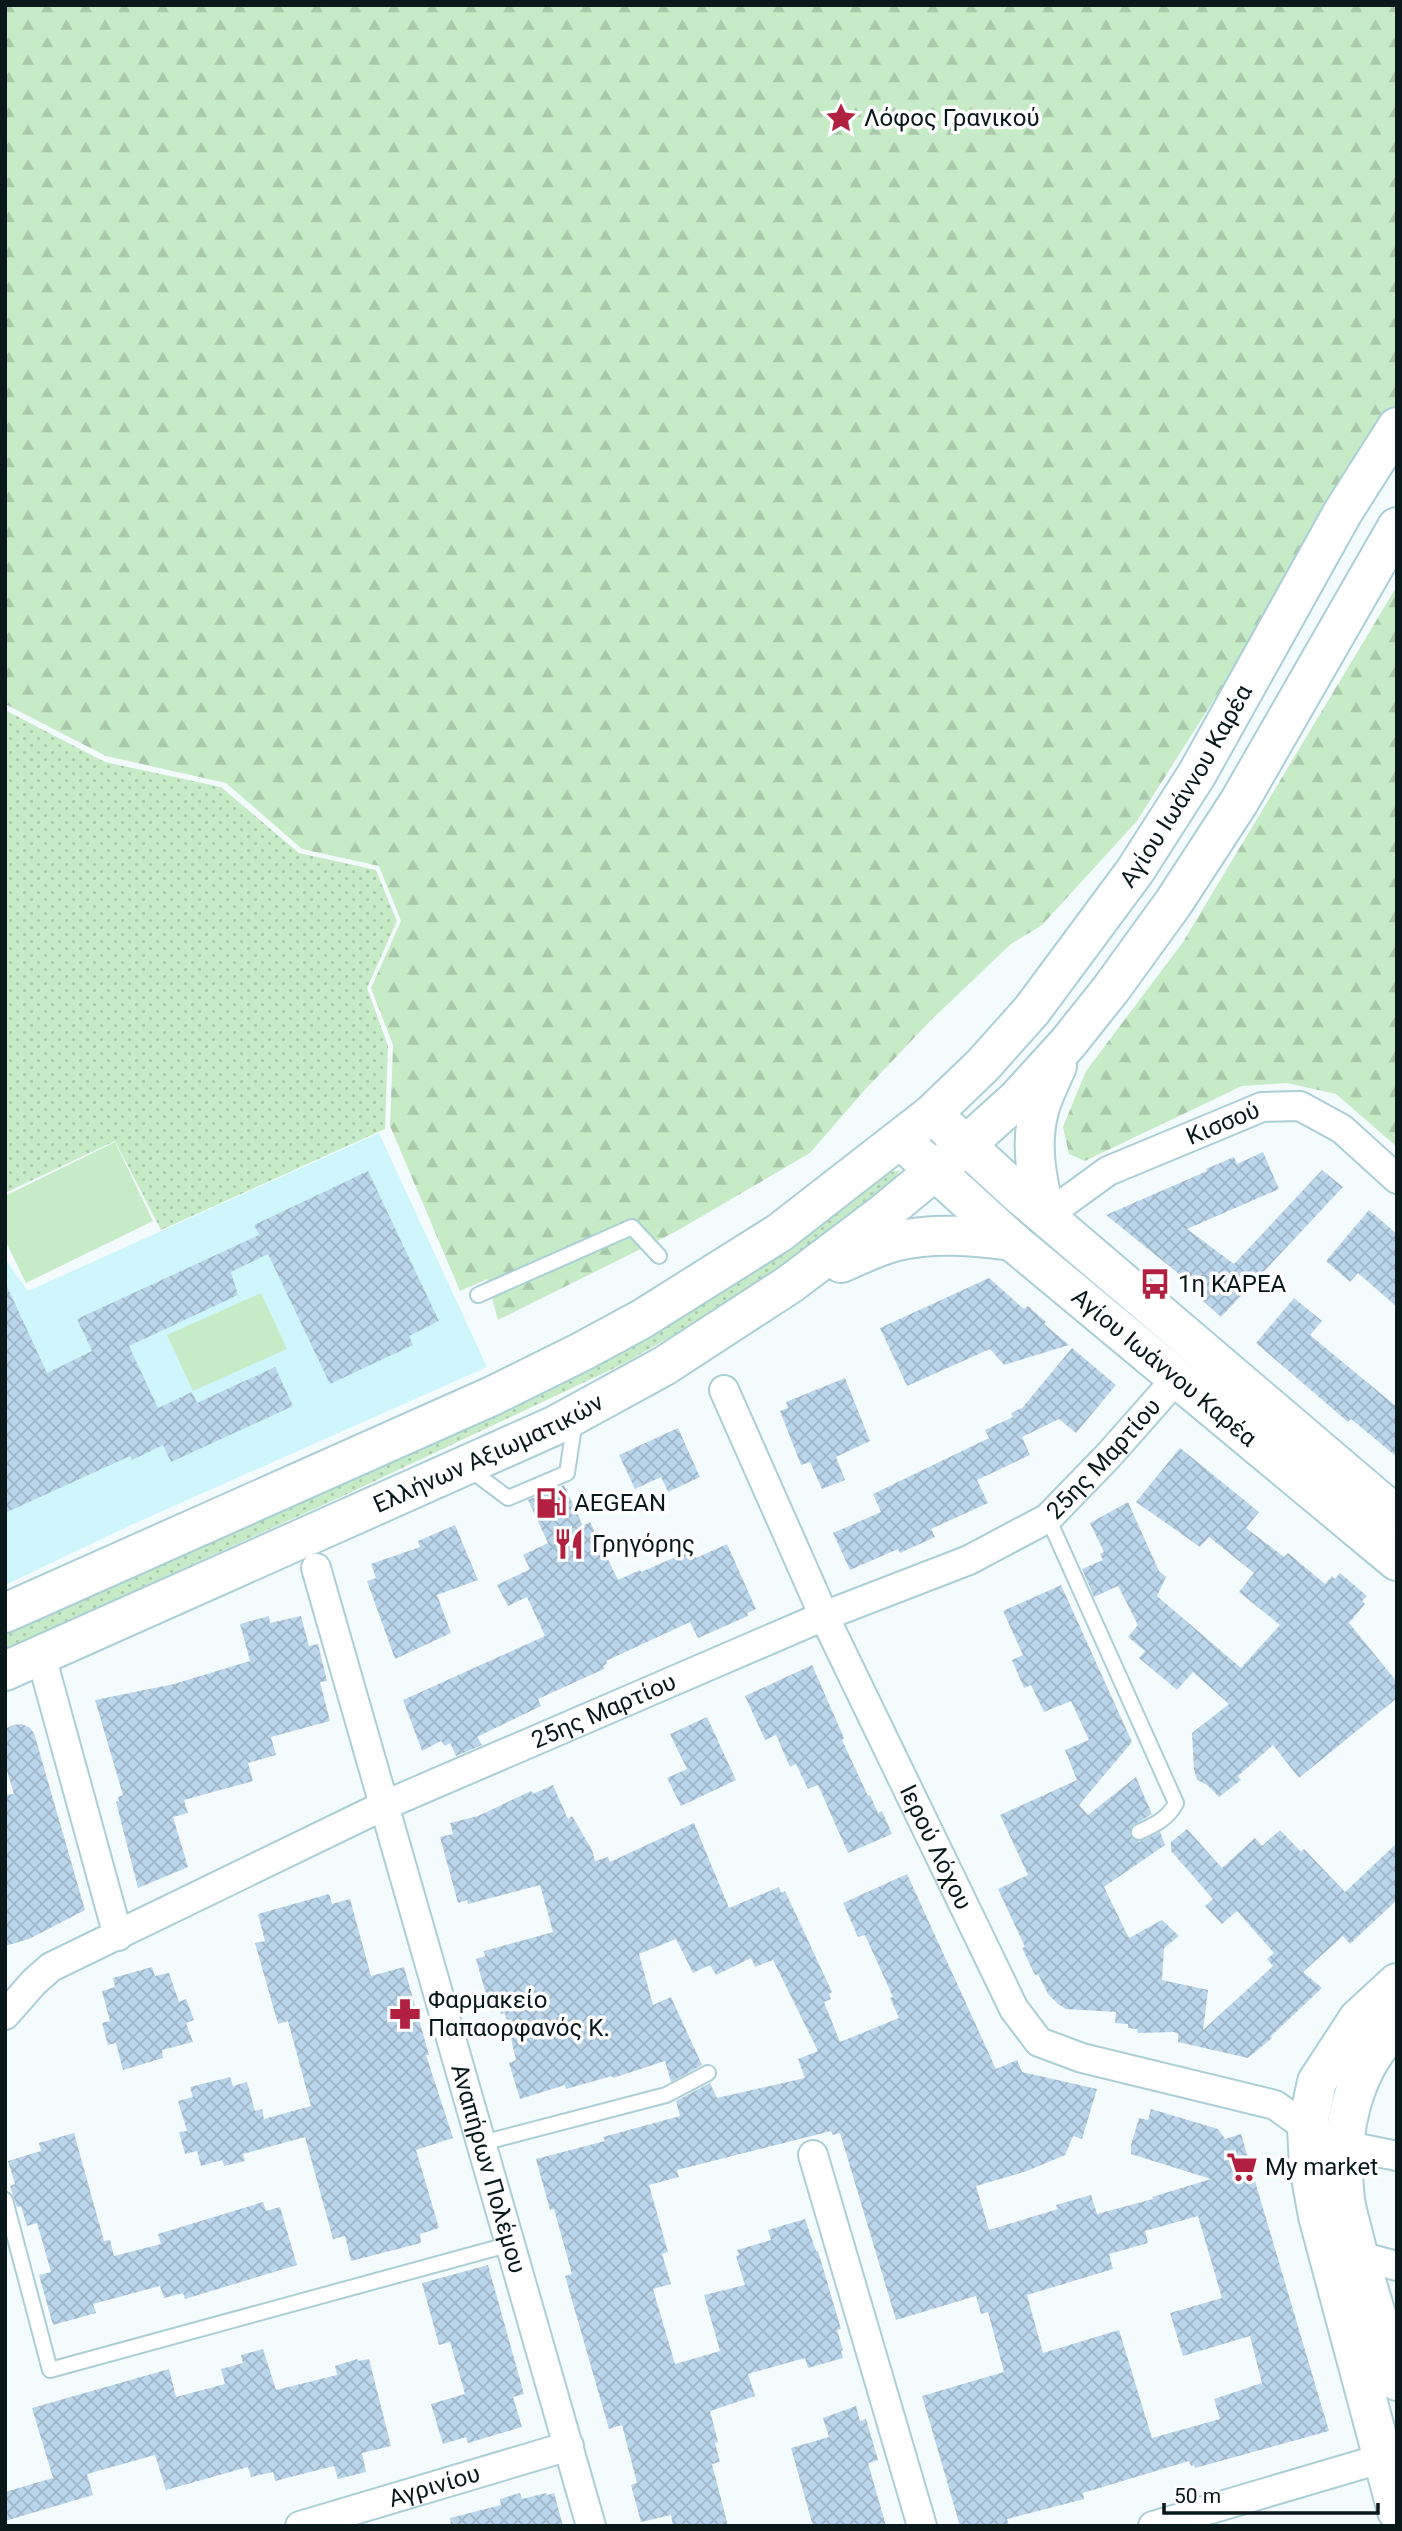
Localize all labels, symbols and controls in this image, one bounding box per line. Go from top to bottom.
place icon: Λόφος Γρανικού [824,101,858,135]
place label: Λόφος Γρανικού [864,104,1040,132]
street label: Αγίου Ιωάννου Καρέα [1114,679,1258,893]
street label: Κισσού [1182,1096,1264,1151]
bus stop icon: 1η ΚΑΡΕΑ [1138,1267,1172,1301]
place label: 1η ΚΑΡΕΑ [1178,1270,1287,1298]
street label: Αγίου Ιωάννου Καρέα [1066,1283,1263,1453]
street label: Ελλήνων Αξιωματικών [369,1388,608,1519]
street label: 25ης Μαρτίου [1041,1393,1166,1525]
fuel station icon: AEGEAN [534,1486,568,1520]
place label: AEGEAN [574,1489,666,1517]
restaurant icon: Γρηγόρης [552,1527,586,1561]
place label: Γρηγόρης [592,1530,695,1558]
street label: 25ης Μαρτίου [527,1667,680,1754]
street label: Ιερού Λόχου [894,1780,978,1914]
place label: Φαρμακείο Παπαορφανός Κ. [428,1986,610,2042]
pharmacy icon: Φαρμακείο Παπαορφανός Κ. [388,1997,422,2031]
street label: Αναπήρων Πολέμου [445,2061,532,2277]
supermarket icon: My market [1225,2150,1259,2184]
place label: My market [1265,2153,1378,2181]
street label: Αγρινίου [385,2459,483,2513]
scale bar [1164,2472,1378,2516]
text: 50 m [1174,2484,1221,2508]

